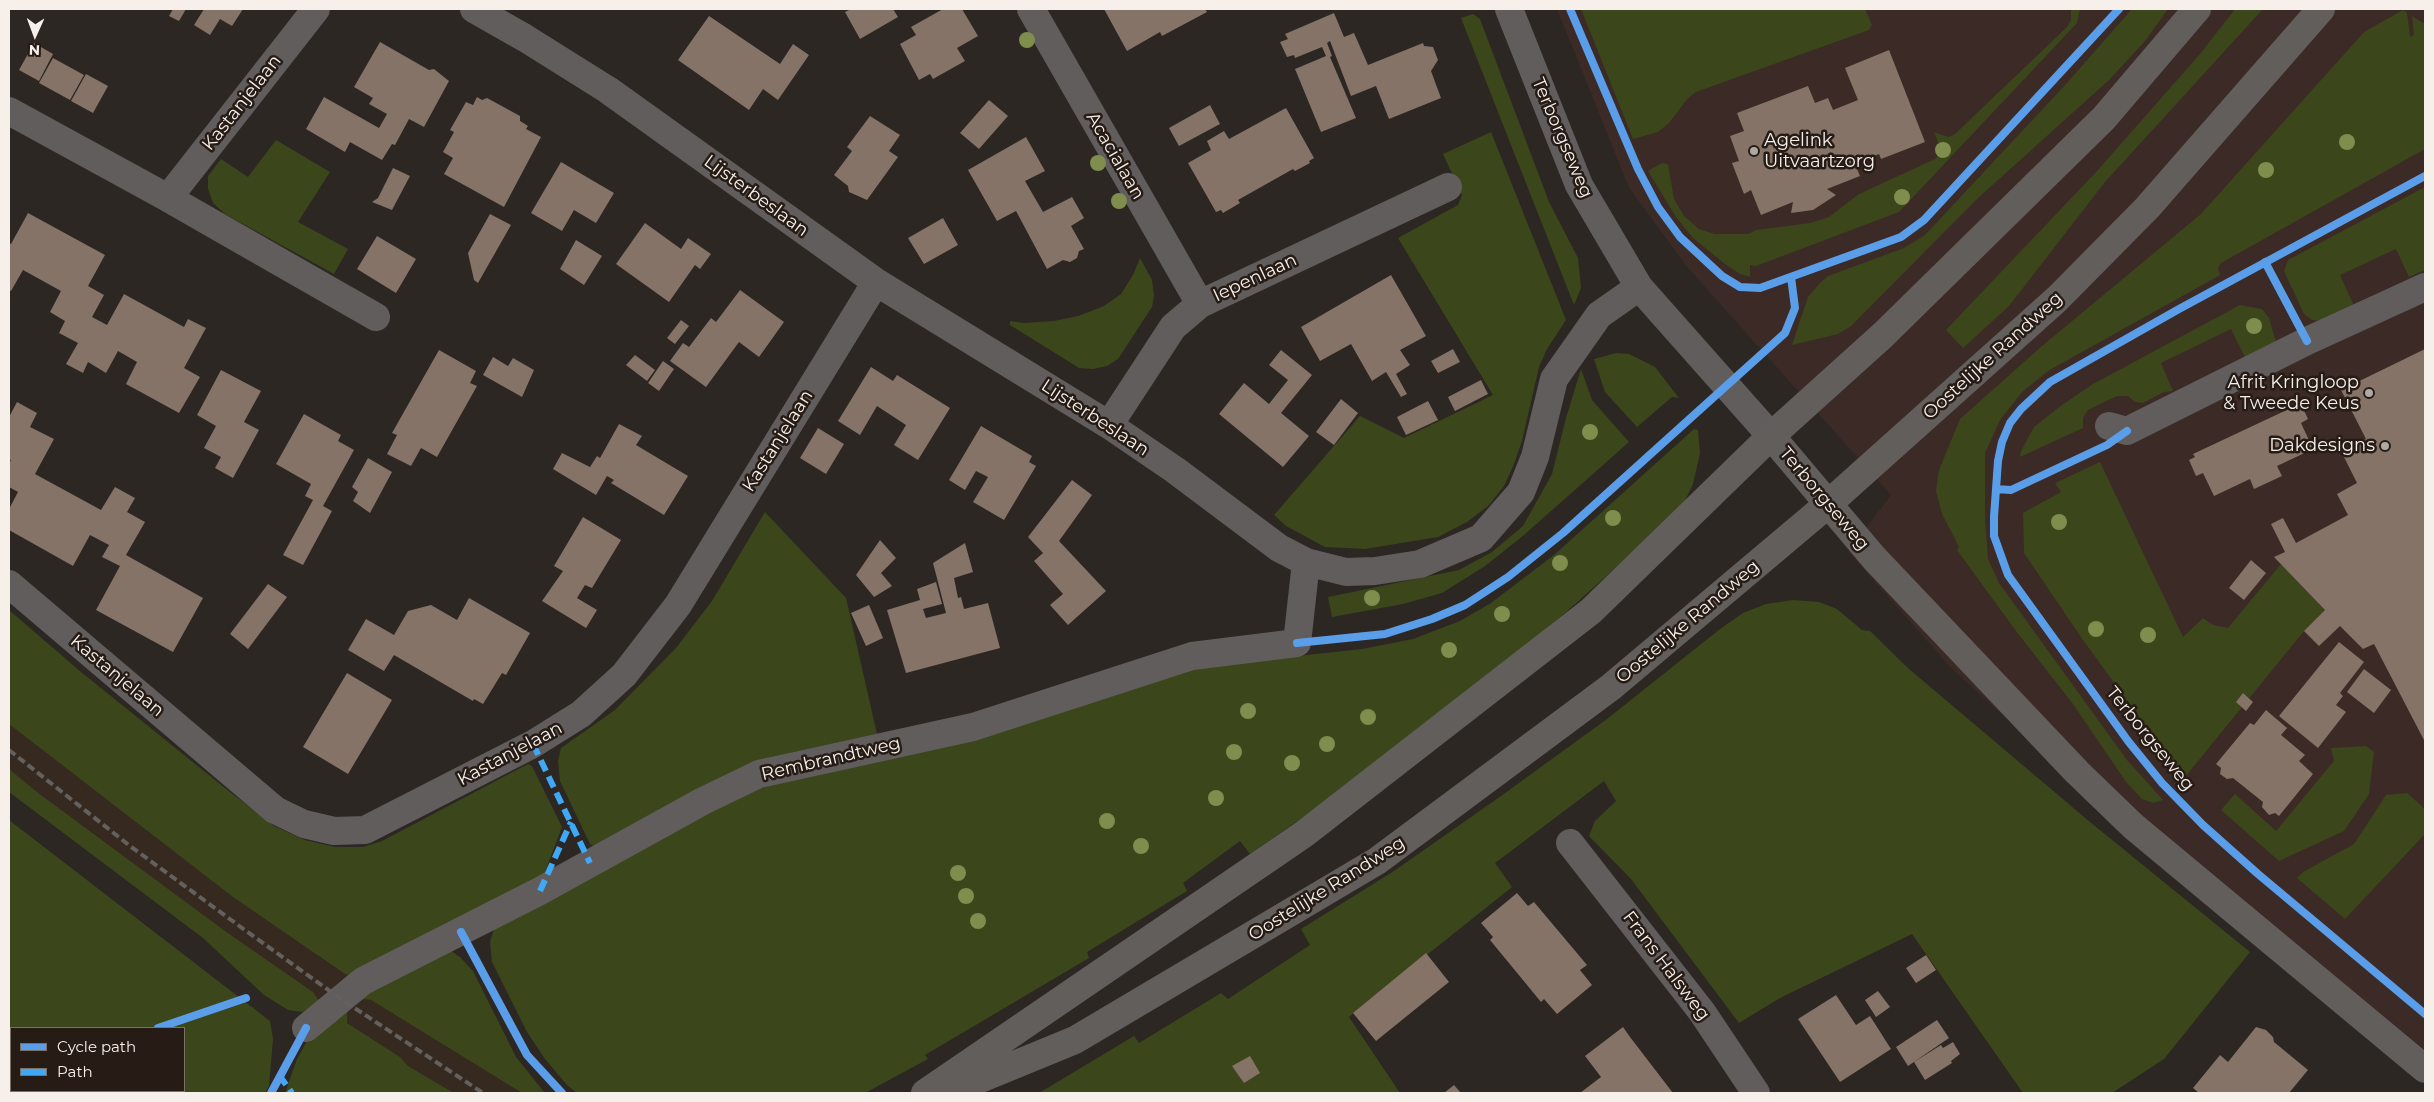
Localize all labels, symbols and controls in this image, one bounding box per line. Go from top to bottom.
north arrow [10,10,60,60]
text: N [29,41,40,59]
street label: Kastanjelaan [198,51,286,155]
street label: Terborgseweg [1527,75,1597,201]
street label: Acacialaan [1081,108,1149,204]
place label: Agelink Uitvaartzorg [1764,130,1875,172]
marker: Agelink Uitvaartzorg [1748,145,1760,157]
street label: Lijsterbeslaan [699,151,813,241]
street label: Iepenlaan [1210,249,1300,307]
street label: Oostelijke Randweg [1919,288,2067,424]
place label: Afrit Kringloop & Tweede Keus [2223,372,2359,414]
street label: Lijsterbeslaan [1037,375,1153,461]
street label: Kastanjelaan [738,386,818,496]
marker: Afrit Kringloop & Tweede Keus [2363,387,2375,399]
place label: Dakdesigns [2269,435,2375,457]
marker: Dakdesigns [2379,440,2391,452]
street label: Terborgseweg [1774,443,1874,555]
street label: Oostelijke Randweg [1612,556,1764,688]
street label: Kastanjelaan [66,631,168,721]
street label: Terborgseweg [2101,682,2199,796]
street label: Kastanjelaan [454,717,566,791]
street label: Rembrandtweg [759,732,903,786]
street label: Oostelijke Randweg [1245,832,1409,946]
street label: Frans Halsweg [1618,907,1714,1025]
legend [10,1027,185,1092]
text: Cycle path [57,1037,136,1056]
text: Path [57,1062,93,1081]

